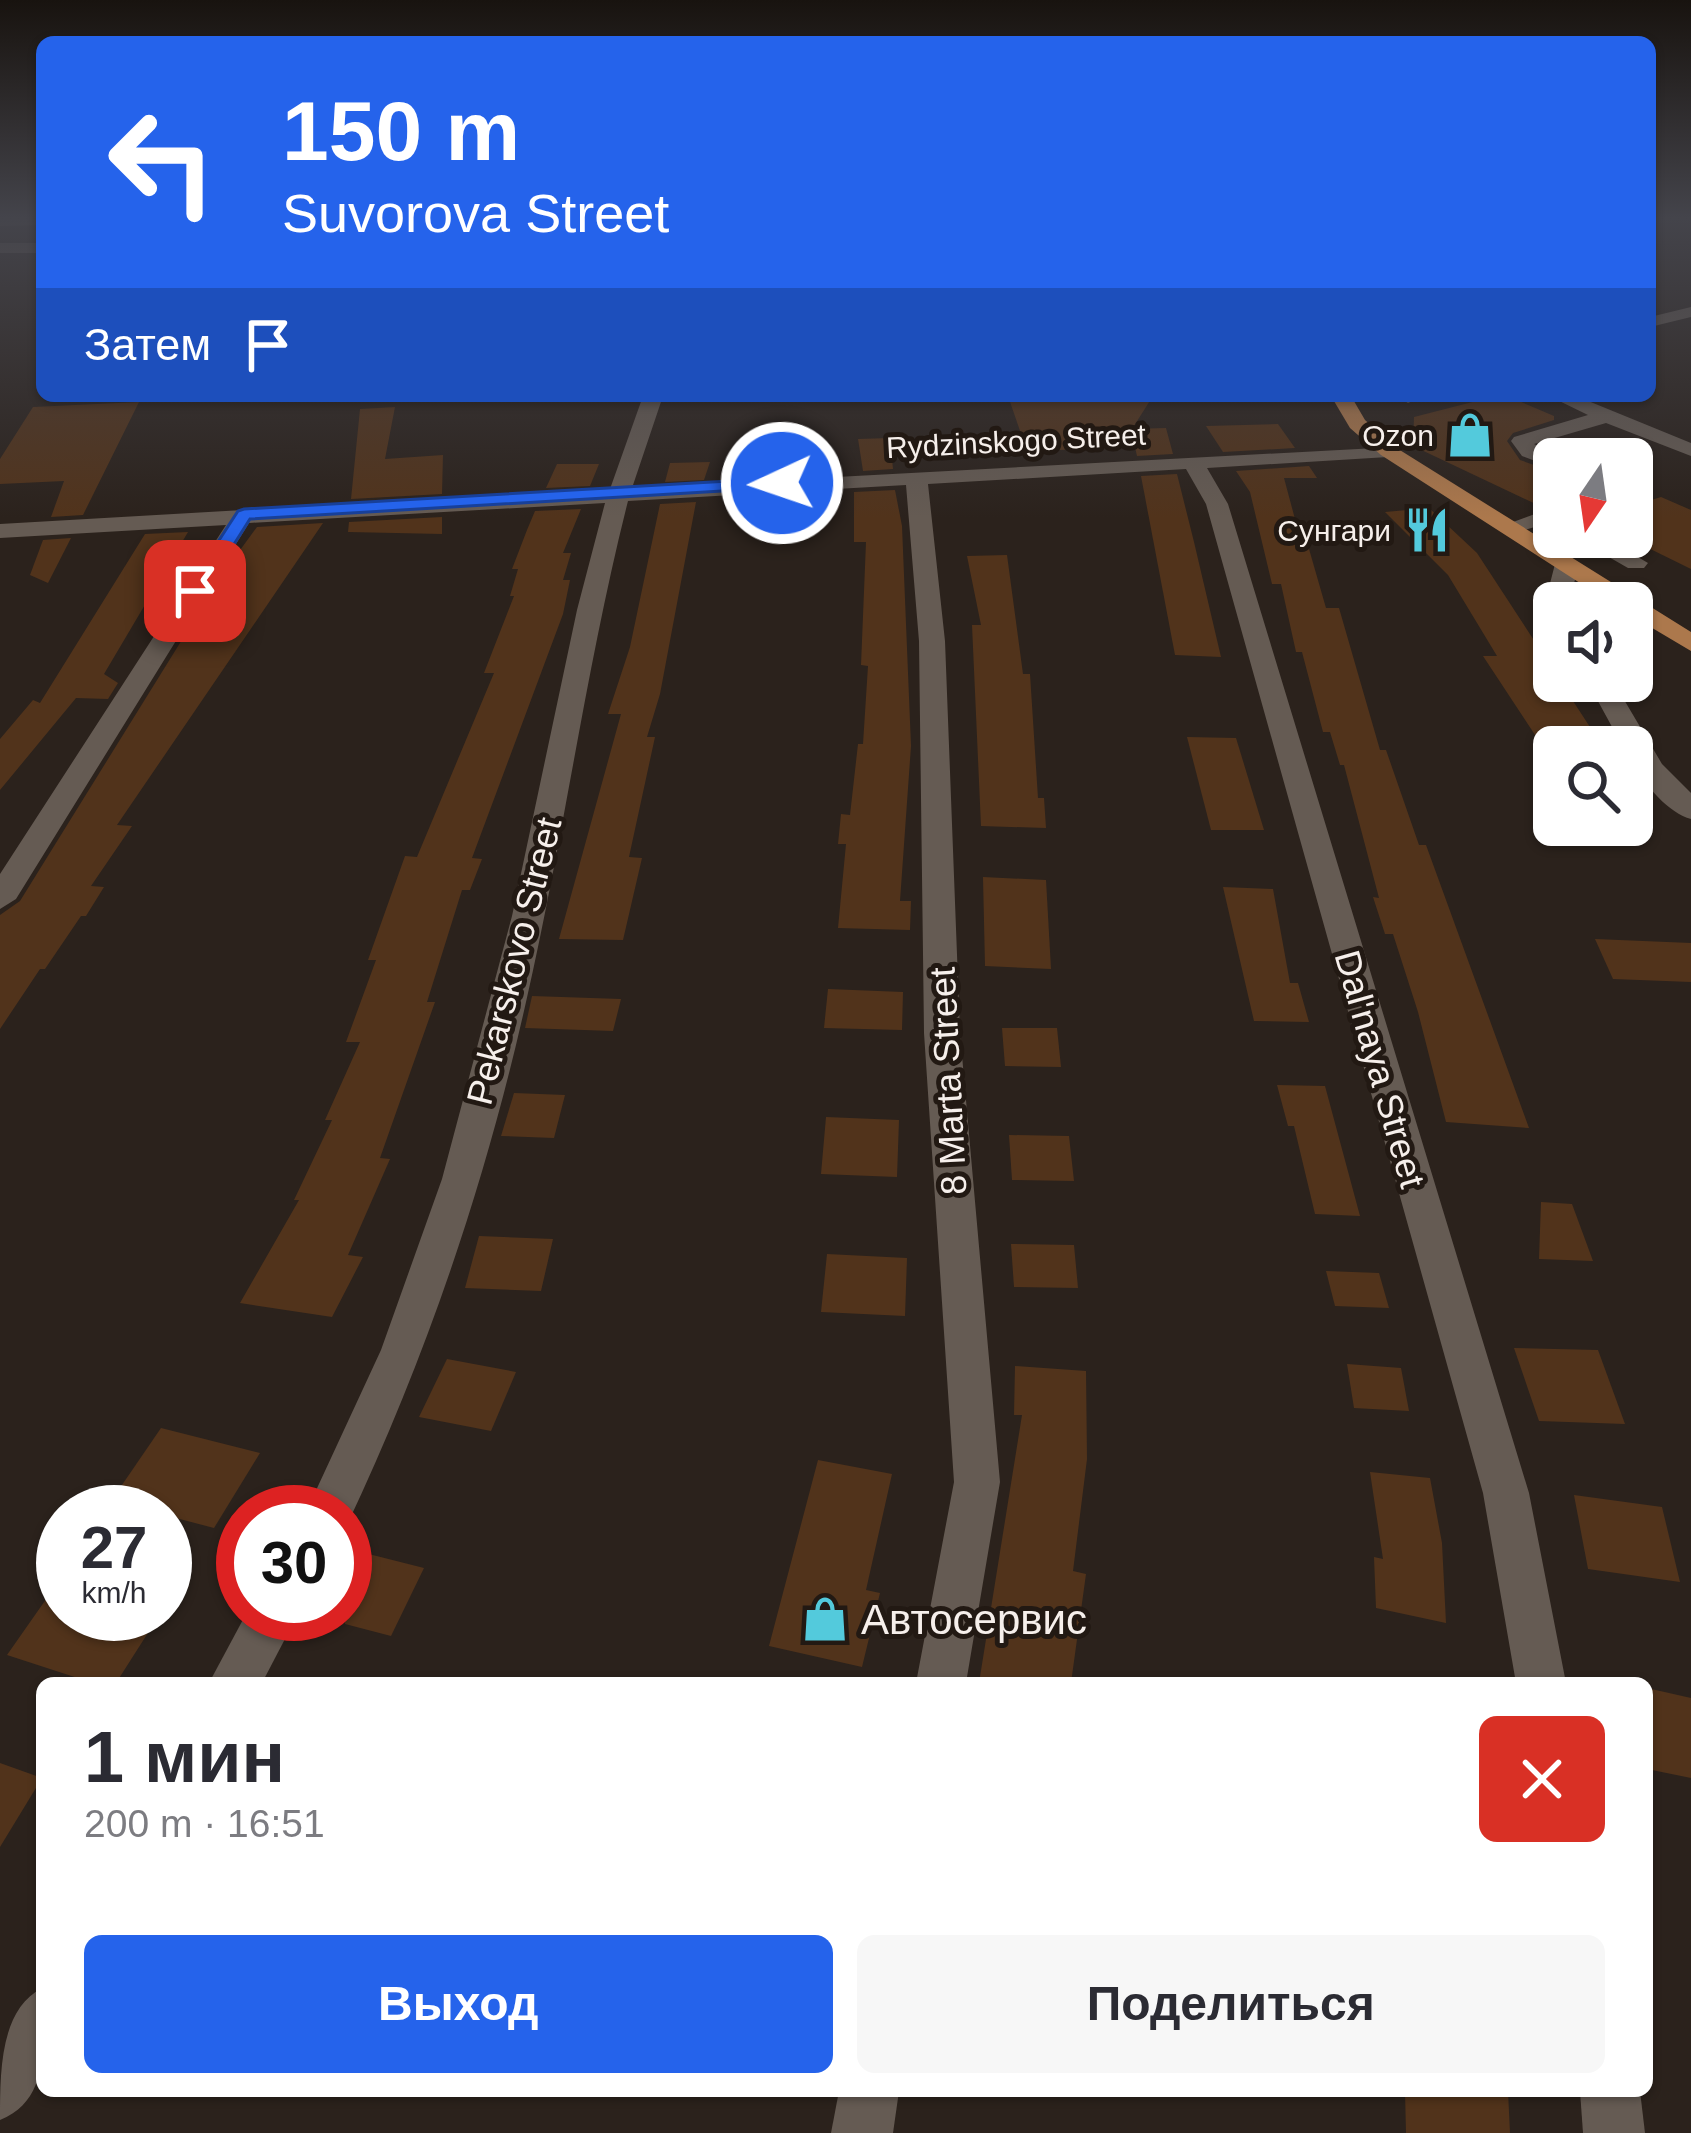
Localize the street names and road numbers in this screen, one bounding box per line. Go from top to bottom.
street label: Rydzinskogo Street [885,418,1147,464]
street label: Pekarskovo Street [459,813,569,1109]
street label: Dal'naya Street [1327,946,1433,1192]
street label: 8 Marta Street [922,966,974,1196]

